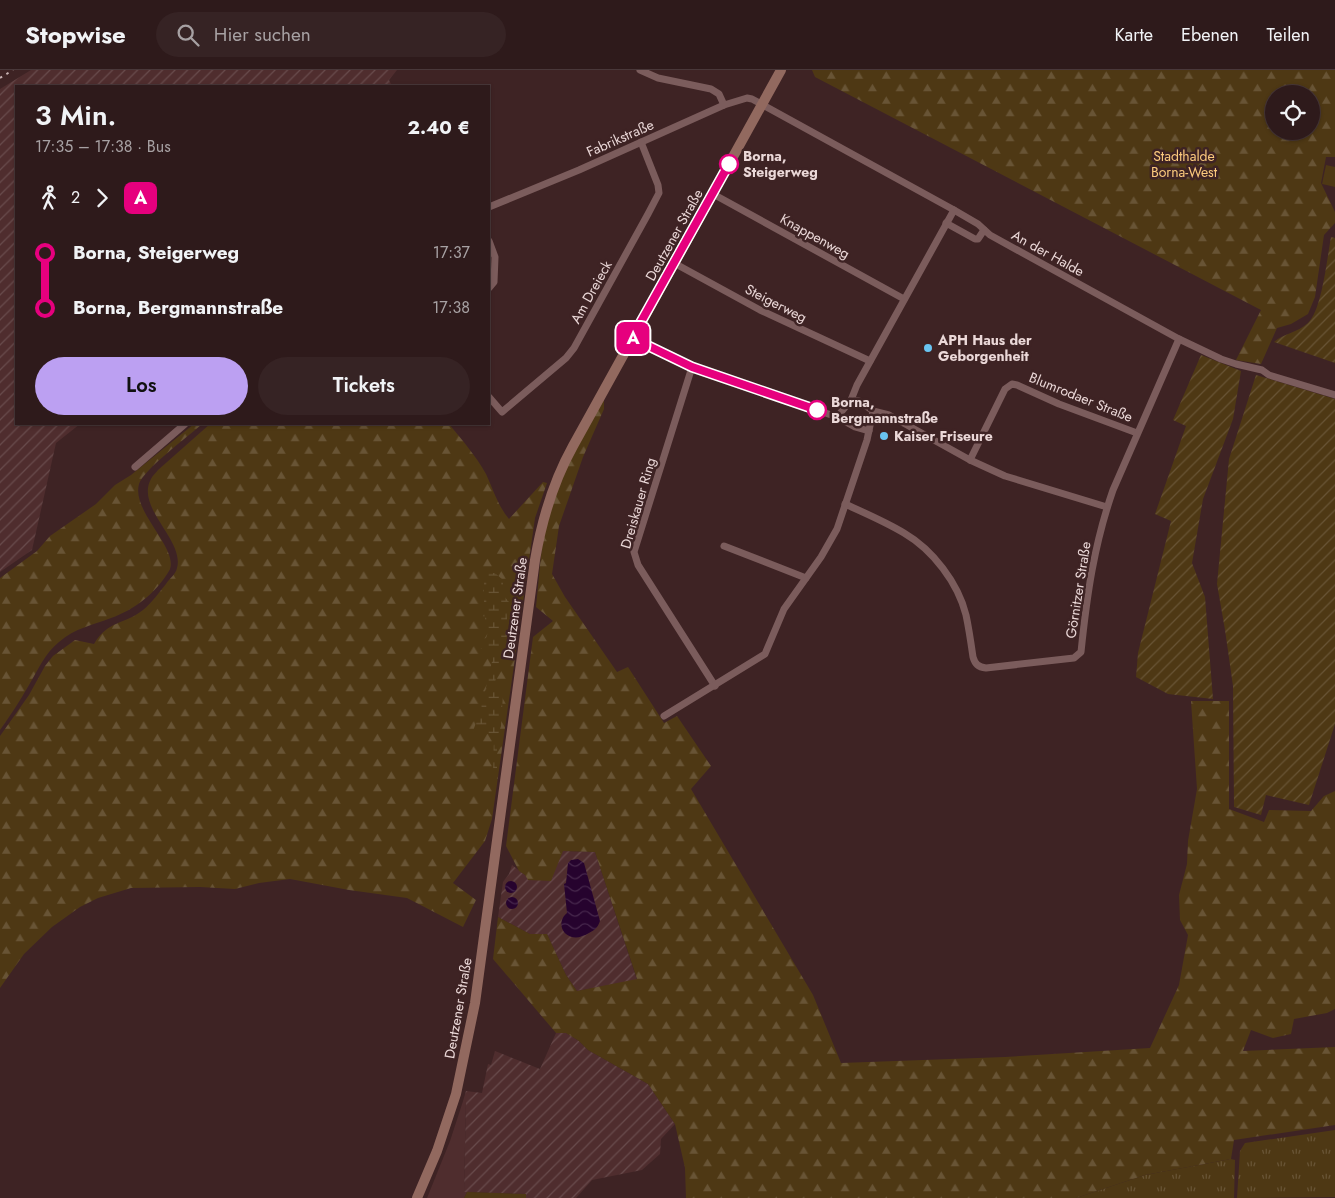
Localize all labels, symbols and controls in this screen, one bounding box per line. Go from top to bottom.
search box [156,12,506,57]
text: Stopwise [25,17,126,52]
icon: search [174,21,202,49]
text: Hier suchen [214,21,311,48]
text: Karte [1114,22,1153,48]
text: Ebenen [1181,22,1239,48]
text: Teilen [1267,22,1310,48]
map controls [1265,85,1320,140]
button: locate [1265,85,1320,140]
text: 3 Min. [35,95,116,136]
text: 2.40 € [407,114,470,141]
street label: Fabrikstraße [583,114,657,162]
text: 17:35 – 17:38 · Bus [35,135,171,158]
place label: Borna, Steigerweg [743,146,818,182]
park label: Stadthalde Borna-West [1151,146,1218,182]
marker: Borna, Steigerweg [719,154,739,174]
icon: walk [35,184,63,212]
icon: forward [88,184,116,212]
text: A [134,185,147,211]
street label: Deutzener Straße [640,185,708,285]
text: 2 [71,186,80,209]
street label: Knappenweg [776,209,854,263]
street label: An der Halde [1008,225,1088,281]
text: Borna, Steigerweg [73,239,239,266]
text: 17:37 [433,241,470,264]
street label: Am Dreieck [565,256,617,327]
street label: Steigerweg [742,279,810,327]
text: Borna, Bergmannstraße [73,294,283,321]
text: 17:38 [432,296,470,319]
line badge: A [617,322,649,354]
text: A [626,325,640,351]
place label: APH Haus der Geborgenheit [937,330,1032,366]
marker: APH Haus der Geborgenheit [922,342,934,354]
button: Los [35,357,248,415]
button: Tickets [258,357,470,415]
street label: Blumrodaer Straße [1026,367,1136,427]
place label: Borna, Bergmannstraße [831,392,938,428]
marker: Borna, Bergmannstraße [807,400,827,420]
place label: Kaiser Friseure [894,426,993,446]
marker: Kaiser Friseure [878,430,890,442]
street label: Dreiskauer Ring [615,455,661,551]
street label: Görnitzer Straße [1060,540,1096,640]
street label: Deutzener Straße [498,556,532,660]
street label: Deutzener Straße [439,956,477,1060]

